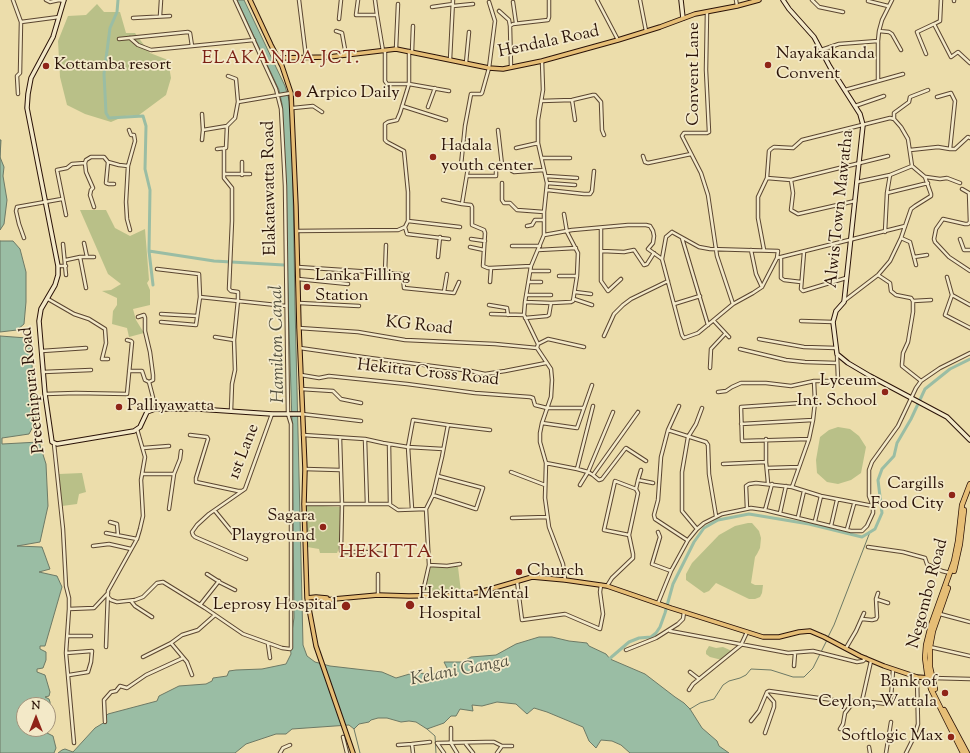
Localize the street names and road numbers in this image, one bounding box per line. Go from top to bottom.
street label: Hendala Road [496,22,602,64]
street label: Convent Lane [685,22,705,126]
street label: Elakatawatta Road [260,120,282,256]
street label: Alwis Town Mawatha [823,129,859,289]
street label: KG Road [384,313,454,341]
street label: Preethipura Road [17,326,51,454]
street label: Hekitta Cross Road [356,356,500,392]
street label: 1st Lane [225,421,265,483]
street label: Negombo Road [905,537,953,651]

